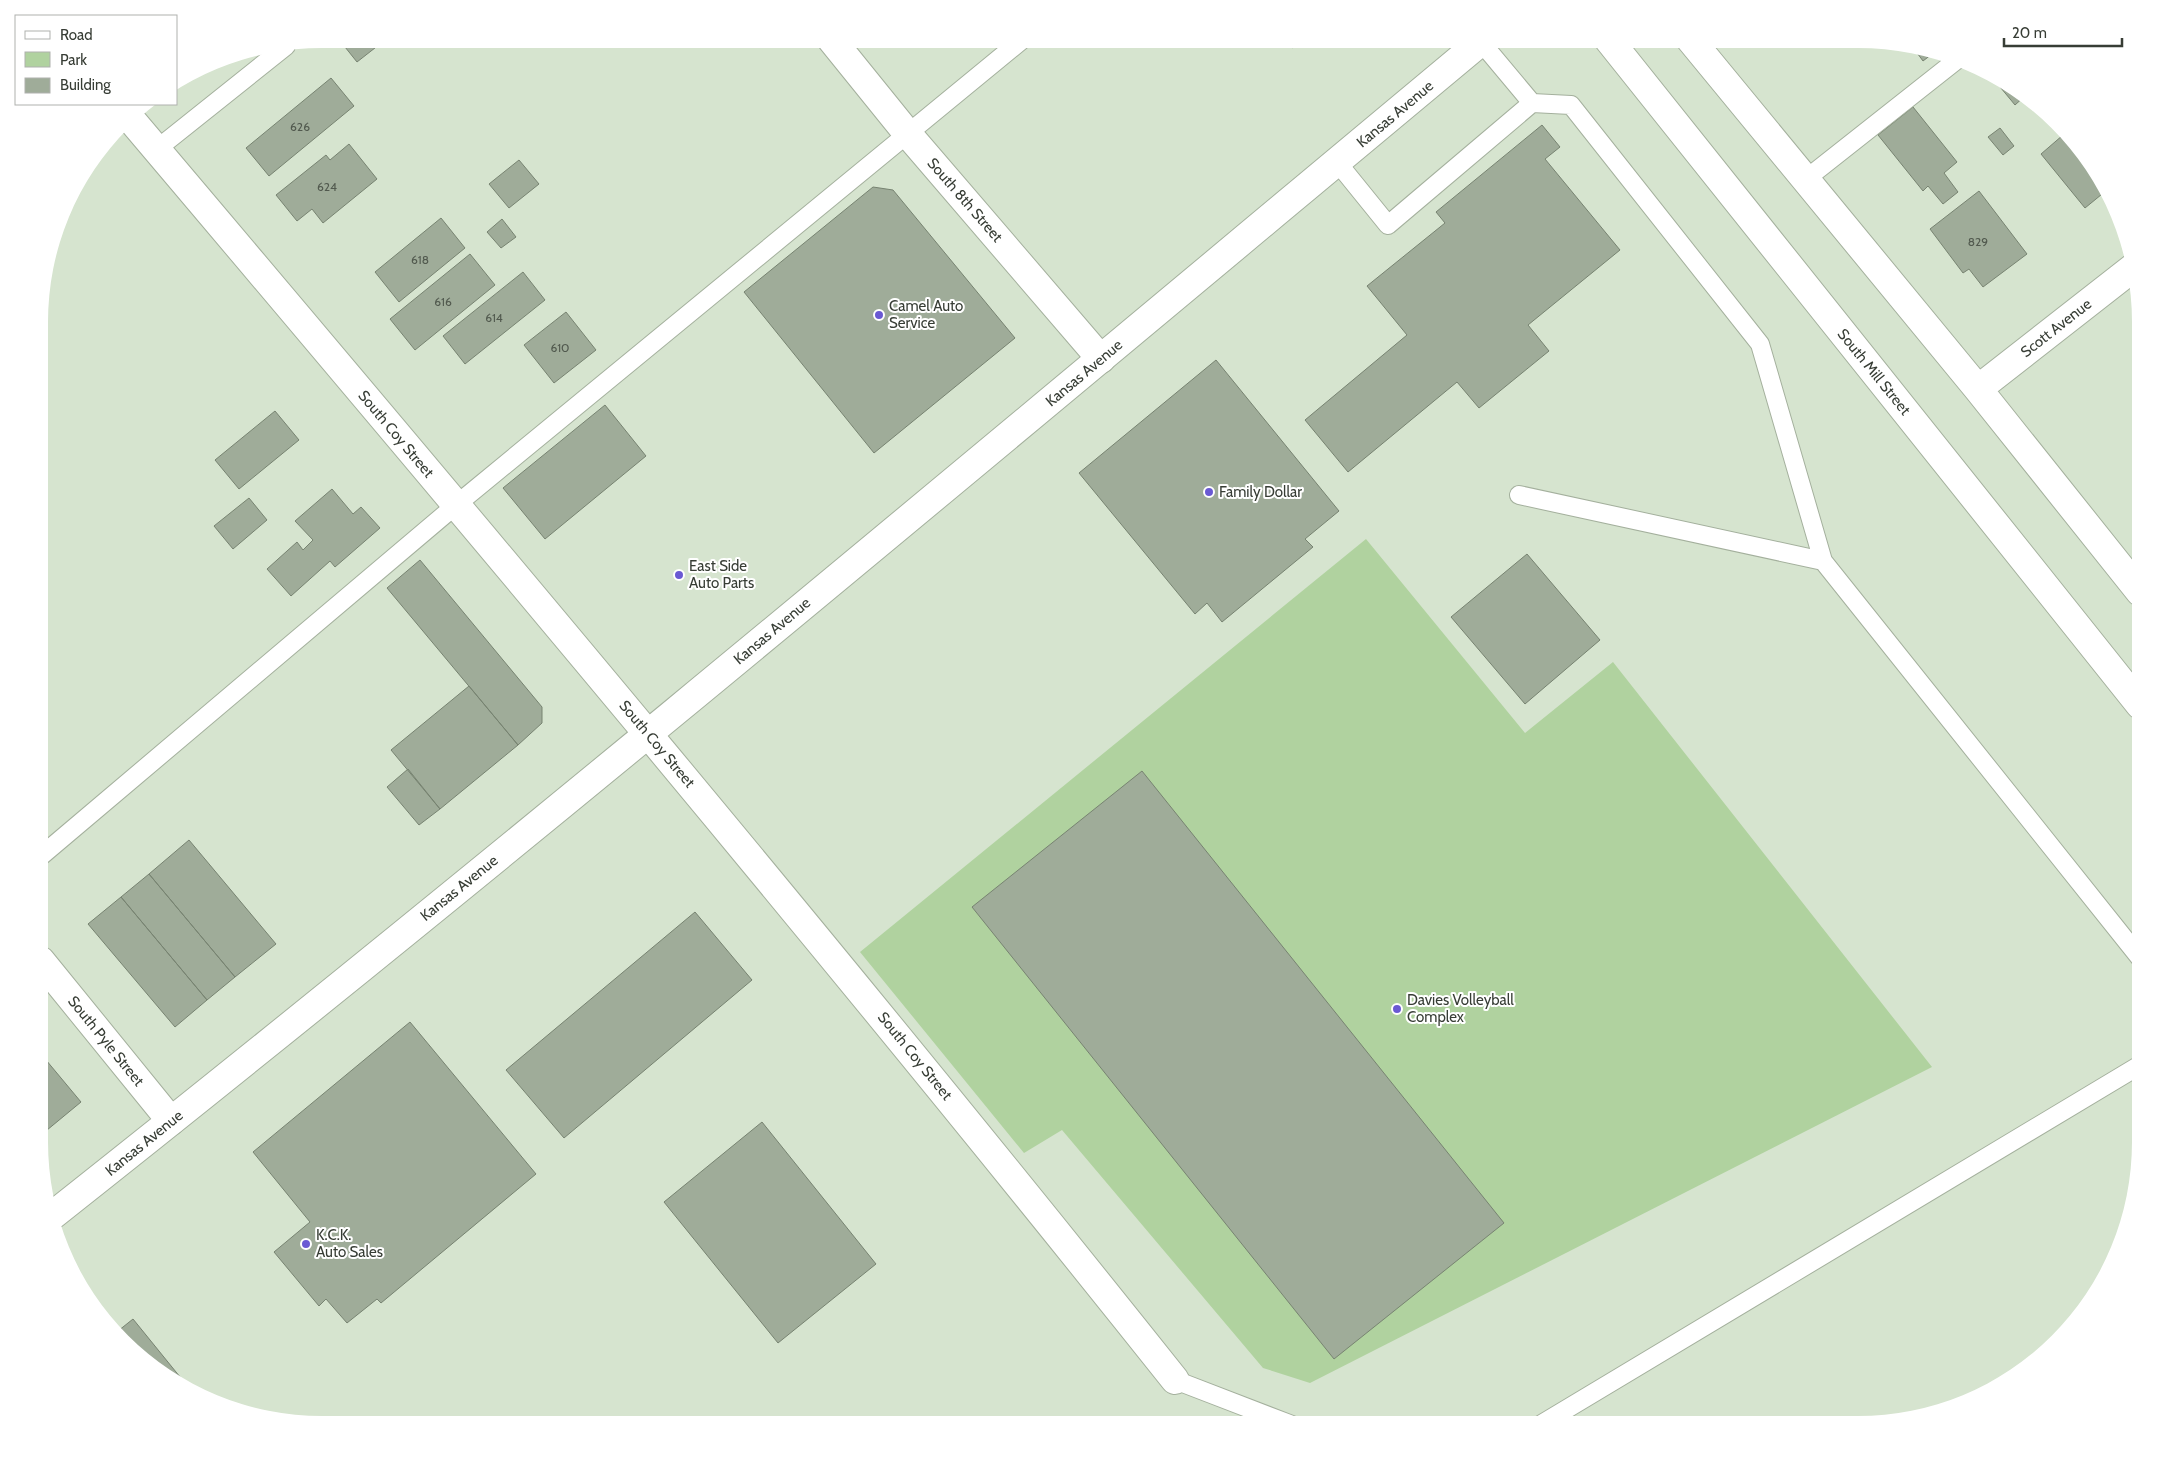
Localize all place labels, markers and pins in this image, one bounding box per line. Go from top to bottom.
place label: Camel Auto Service [889,297,963,332]
marker: Camel Auto Service [873,309,885,321]
place label: Family Dollar [1219,483,1302,501]
marker: Family Dollar [1203,486,1215,498]
place label: East Side Auto Parts [689,557,754,592]
marker: East Side Auto Parts [673,569,685,581]
place label: Davies Volleyball Complex [1407,991,1514,1026]
marker: Davies Volleyball Complex [1391,1003,1403,1015]
place label: K.C.K. Auto Sales [316,1226,383,1261]
marker: K.C.K. Auto Sales [300,1238,312,1250]

